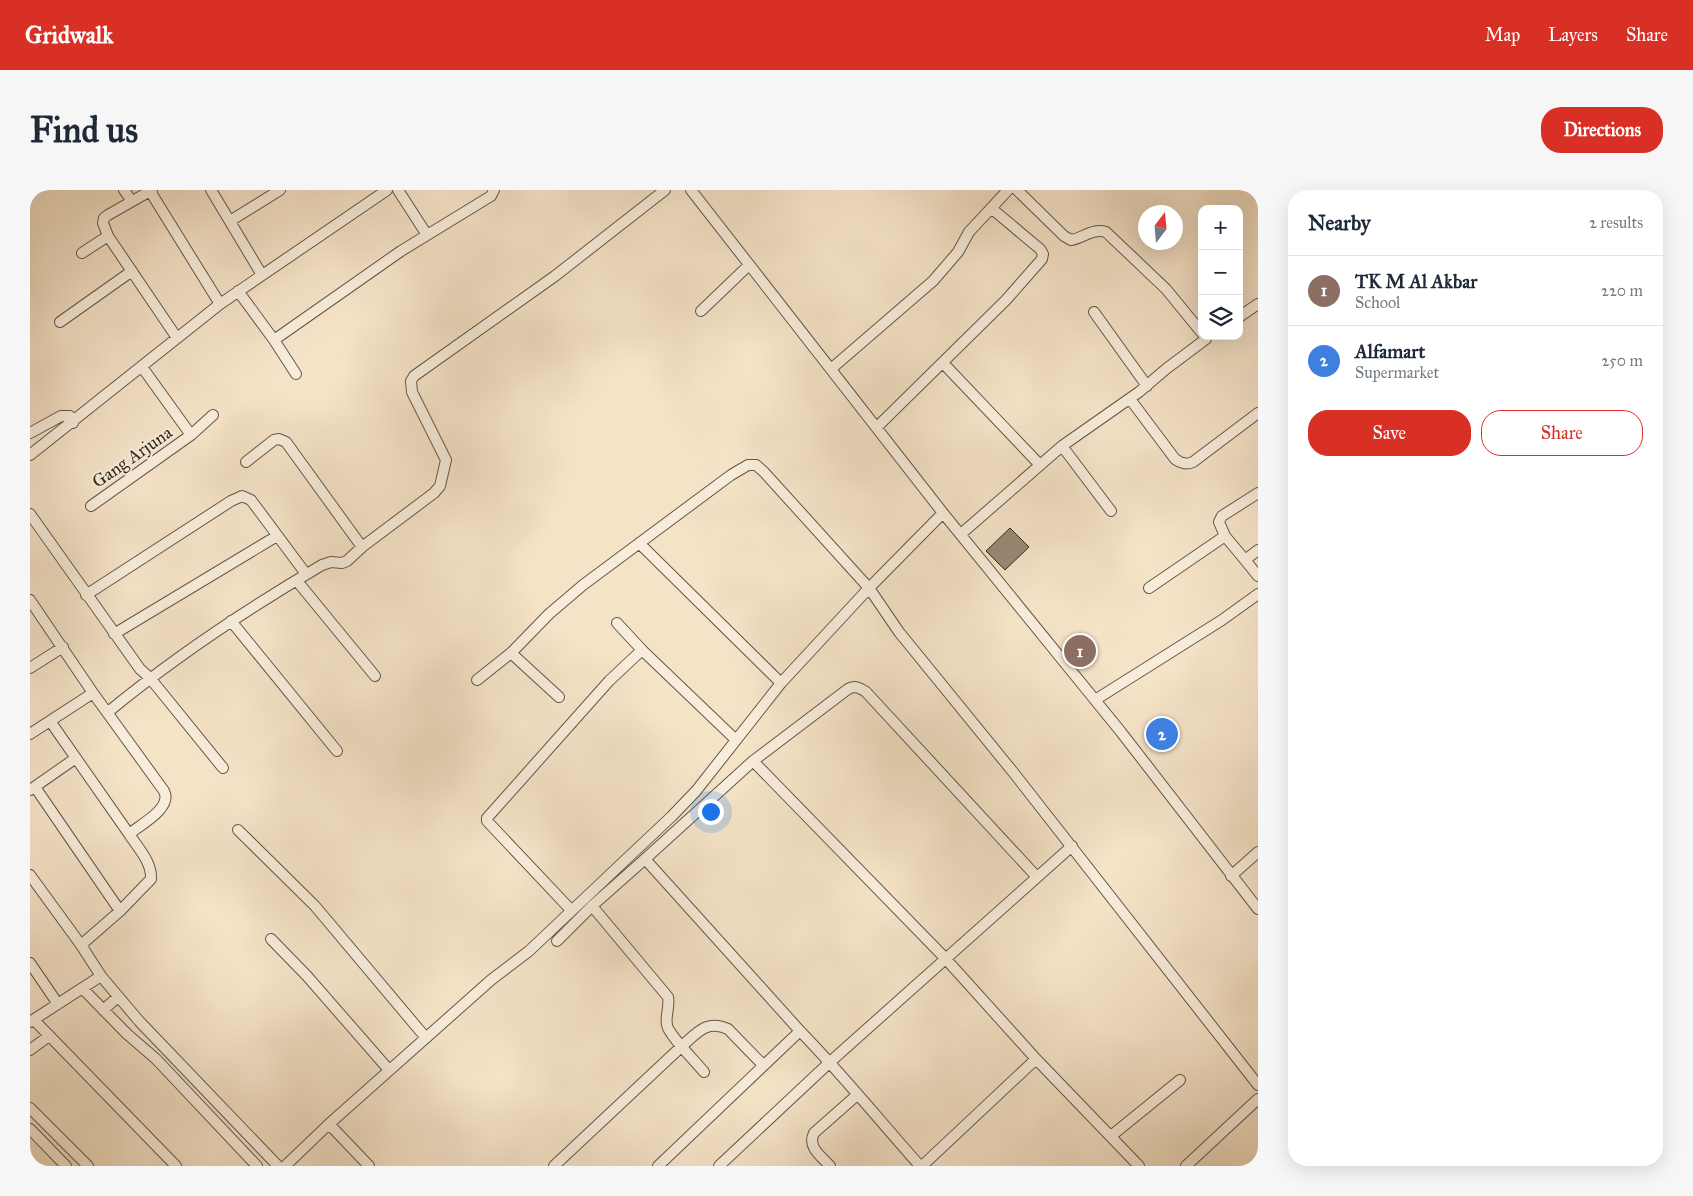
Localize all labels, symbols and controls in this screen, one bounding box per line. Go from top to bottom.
text: Gridwalk [25,20,113,50]
text: Map [1485,24,1520,46]
text: Layers [1548,24,1598,46]
text: Share [1626,24,1668,46]
button: Directions [1541,107,1663,153]
text: Find us [30,109,138,152]
north arrow [1138,205,1183,250]
map controls [1198,205,1243,340]
button: + [1198,205,1243,250]
text: Nearby [1308,210,1371,236]
text: 2 results [1589,213,1643,232]
button: − [1198,250,1243,295]
text: TK M Al Akbar [1355,270,1477,293]
text: 1 [1321,281,1327,300]
text: 220 m [1601,281,1643,300]
text: School [1355,293,1400,312]
button: layers [1198,295,1243,340]
text: Alfamart [1355,340,1425,363]
text: 2 [1320,351,1328,370]
text: 250 m [1602,351,1643,370]
text: Supermarket [1355,363,1439,382]
button: Save [1308,410,1471,456]
button: Share [1481,410,1643,456]
street label: Gang Arjuna [88,421,177,493]
pin: 1 [1064,632,1096,670]
pin: 2 [1146,715,1178,753]
your location [698,799,724,825]

